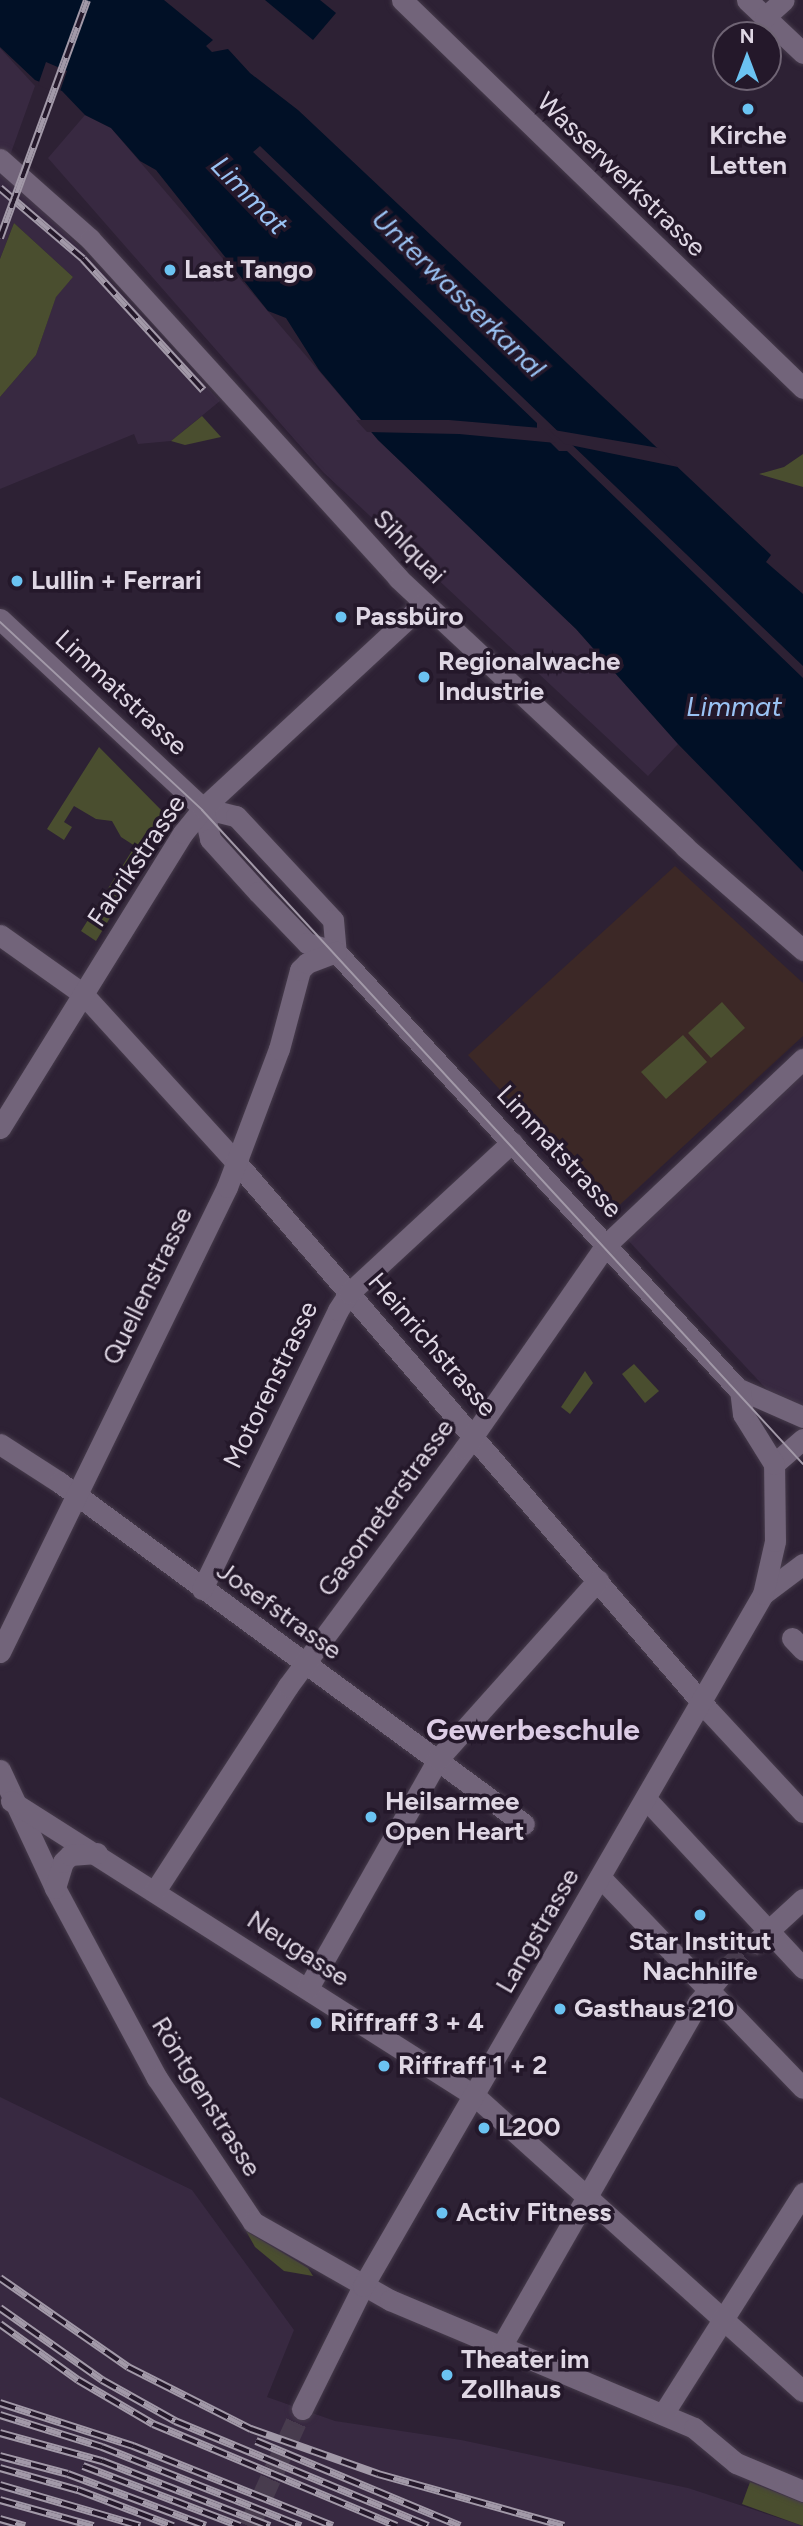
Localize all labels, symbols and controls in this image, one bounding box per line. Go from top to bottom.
north arrow [712,21,782,91]
text: N [740,25,754,48]
street label: Wasserwerkstrasse [530,87,712,263]
marker: Kirche Letten [740,101,756,117]
place label: Kirche Letten [709,120,787,182]
water label: Limmat [205,149,295,241]
water label: Unterwasserkanal [365,202,553,384]
place label: Last Tango [184,254,313,286]
marker: Last Tango [162,262,178,278]
street label: Sihlquai [366,503,452,591]
place label: Lullin + Ferrari [31,565,202,597]
marker: Lullin + Ferrari [9,573,25,589]
place label: Passbüro [355,601,464,633]
marker: Passbüro [333,609,349,625]
street label: Limmatstrasse [48,624,194,762]
place label: Regionalwache Industrie [438,646,620,708]
marker: Regionalwache Industrie [416,669,432,685]
water label: Limmat [686,689,782,723]
street label: Fabrikstrasse [81,789,193,933]
street label: Limmatstrasse [490,1079,628,1225]
street label: Quellenstrasse [96,1202,200,1370]
street label: Heinrichstrasse [361,1267,503,1423]
street label: Motorenstrasse [217,1296,325,1474]
street label: Gasometerstrasse [311,1413,461,1603]
street label: Josefstrasse [210,1555,348,1667]
district label: Gewerbeschule [426,1712,640,1748]
place label: Heilsarmee Open Heart [385,1786,525,1848]
marker: Heilsarmee Open Heart [363,1809,379,1825]
street label: Langstrasse [490,1863,586,1999]
street label: Neugasse [241,1904,355,1994]
marker: Star Institut Nachhilfe [692,1907,708,1923]
place label: Star Institut Nachhilfe [628,1926,772,1988]
place label: Gasthaus 210 [574,1993,734,2025]
marker: Gasthaus 210 [552,2001,568,2017]
place label: Riffraff 3 + 4 [330,2007,484,2039]
street label: Röntgenstrasse [145,2012,267,2182]
marker: Riffraff 3 + 4 [308,2015,324,2031]
place label: Riffraff 1 + 2 [398,2050,547,2082]
marker: Riffraff 1 + 2 [376,2058,392,2074]
place label: L200 [498,2112,561,2144]
marker: L200 [476,2120,492,2136]
place label: Activ Fitness [456,2197,611,2229]
marker: Activ Fitness [434,2205,450,2221]
place label: Theater im Zollhaus [461,2344,589,2406]
marker: Theater im Zollhaus [439,2367,455,2383]

